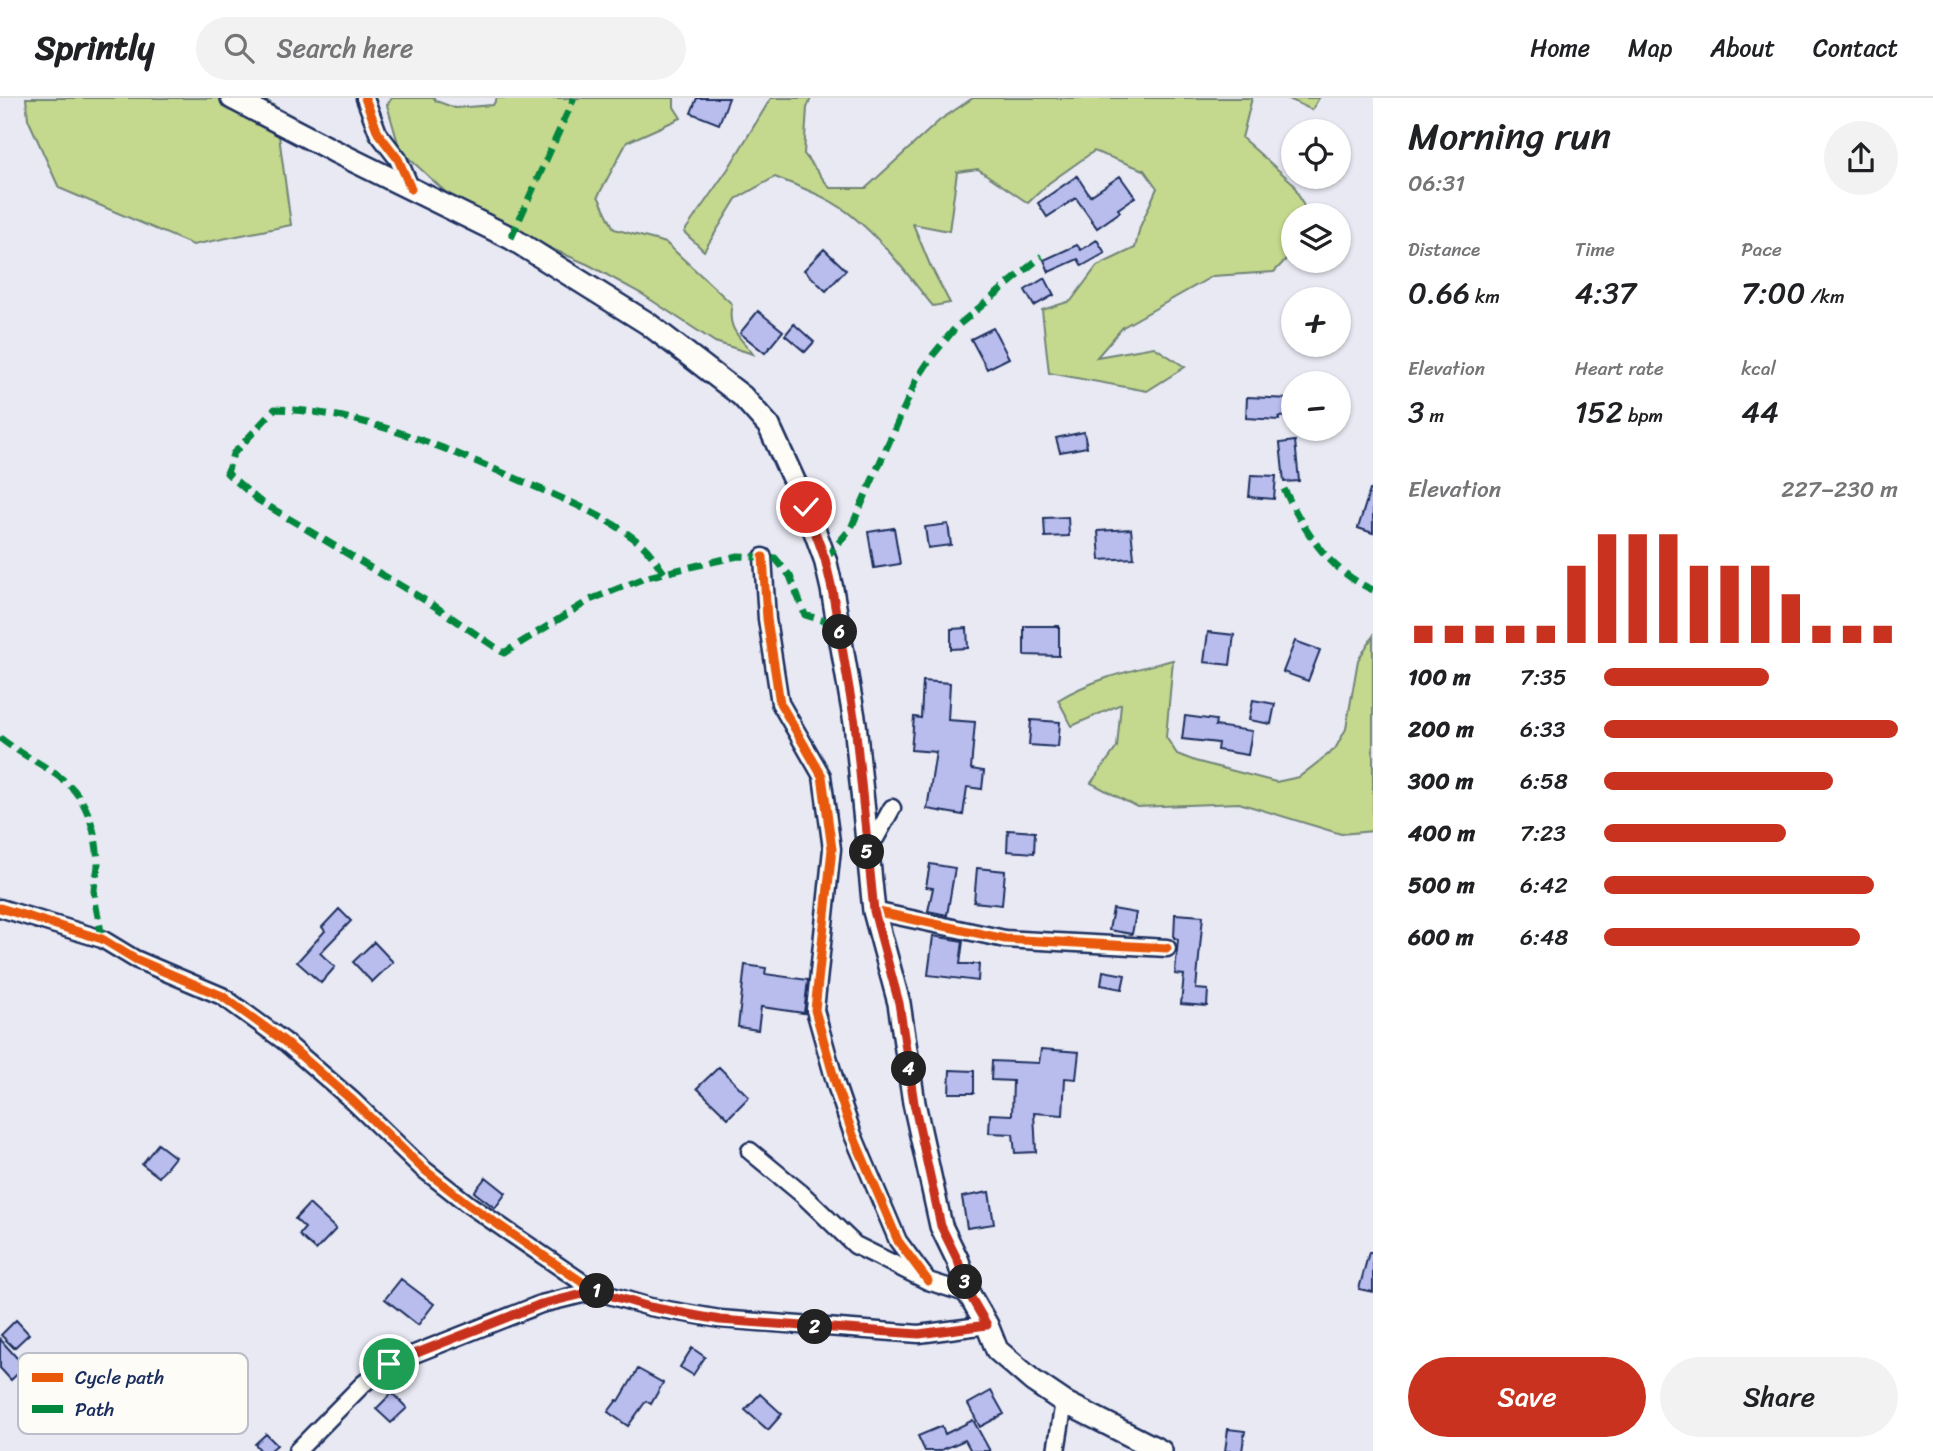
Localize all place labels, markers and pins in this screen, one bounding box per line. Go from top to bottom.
pin [776,477,836,537]
pin: 6 [822,614,858,650]
pin: 5 [850,834,884,870]
pin: 4 [892,1052,926,1086]
pin: 3 [948,1264,982,1300]
pin: 1 [580,1274,614,1308]
pin: 2 [798,1310,832,1344]
pin [359,1334,419,1394]

